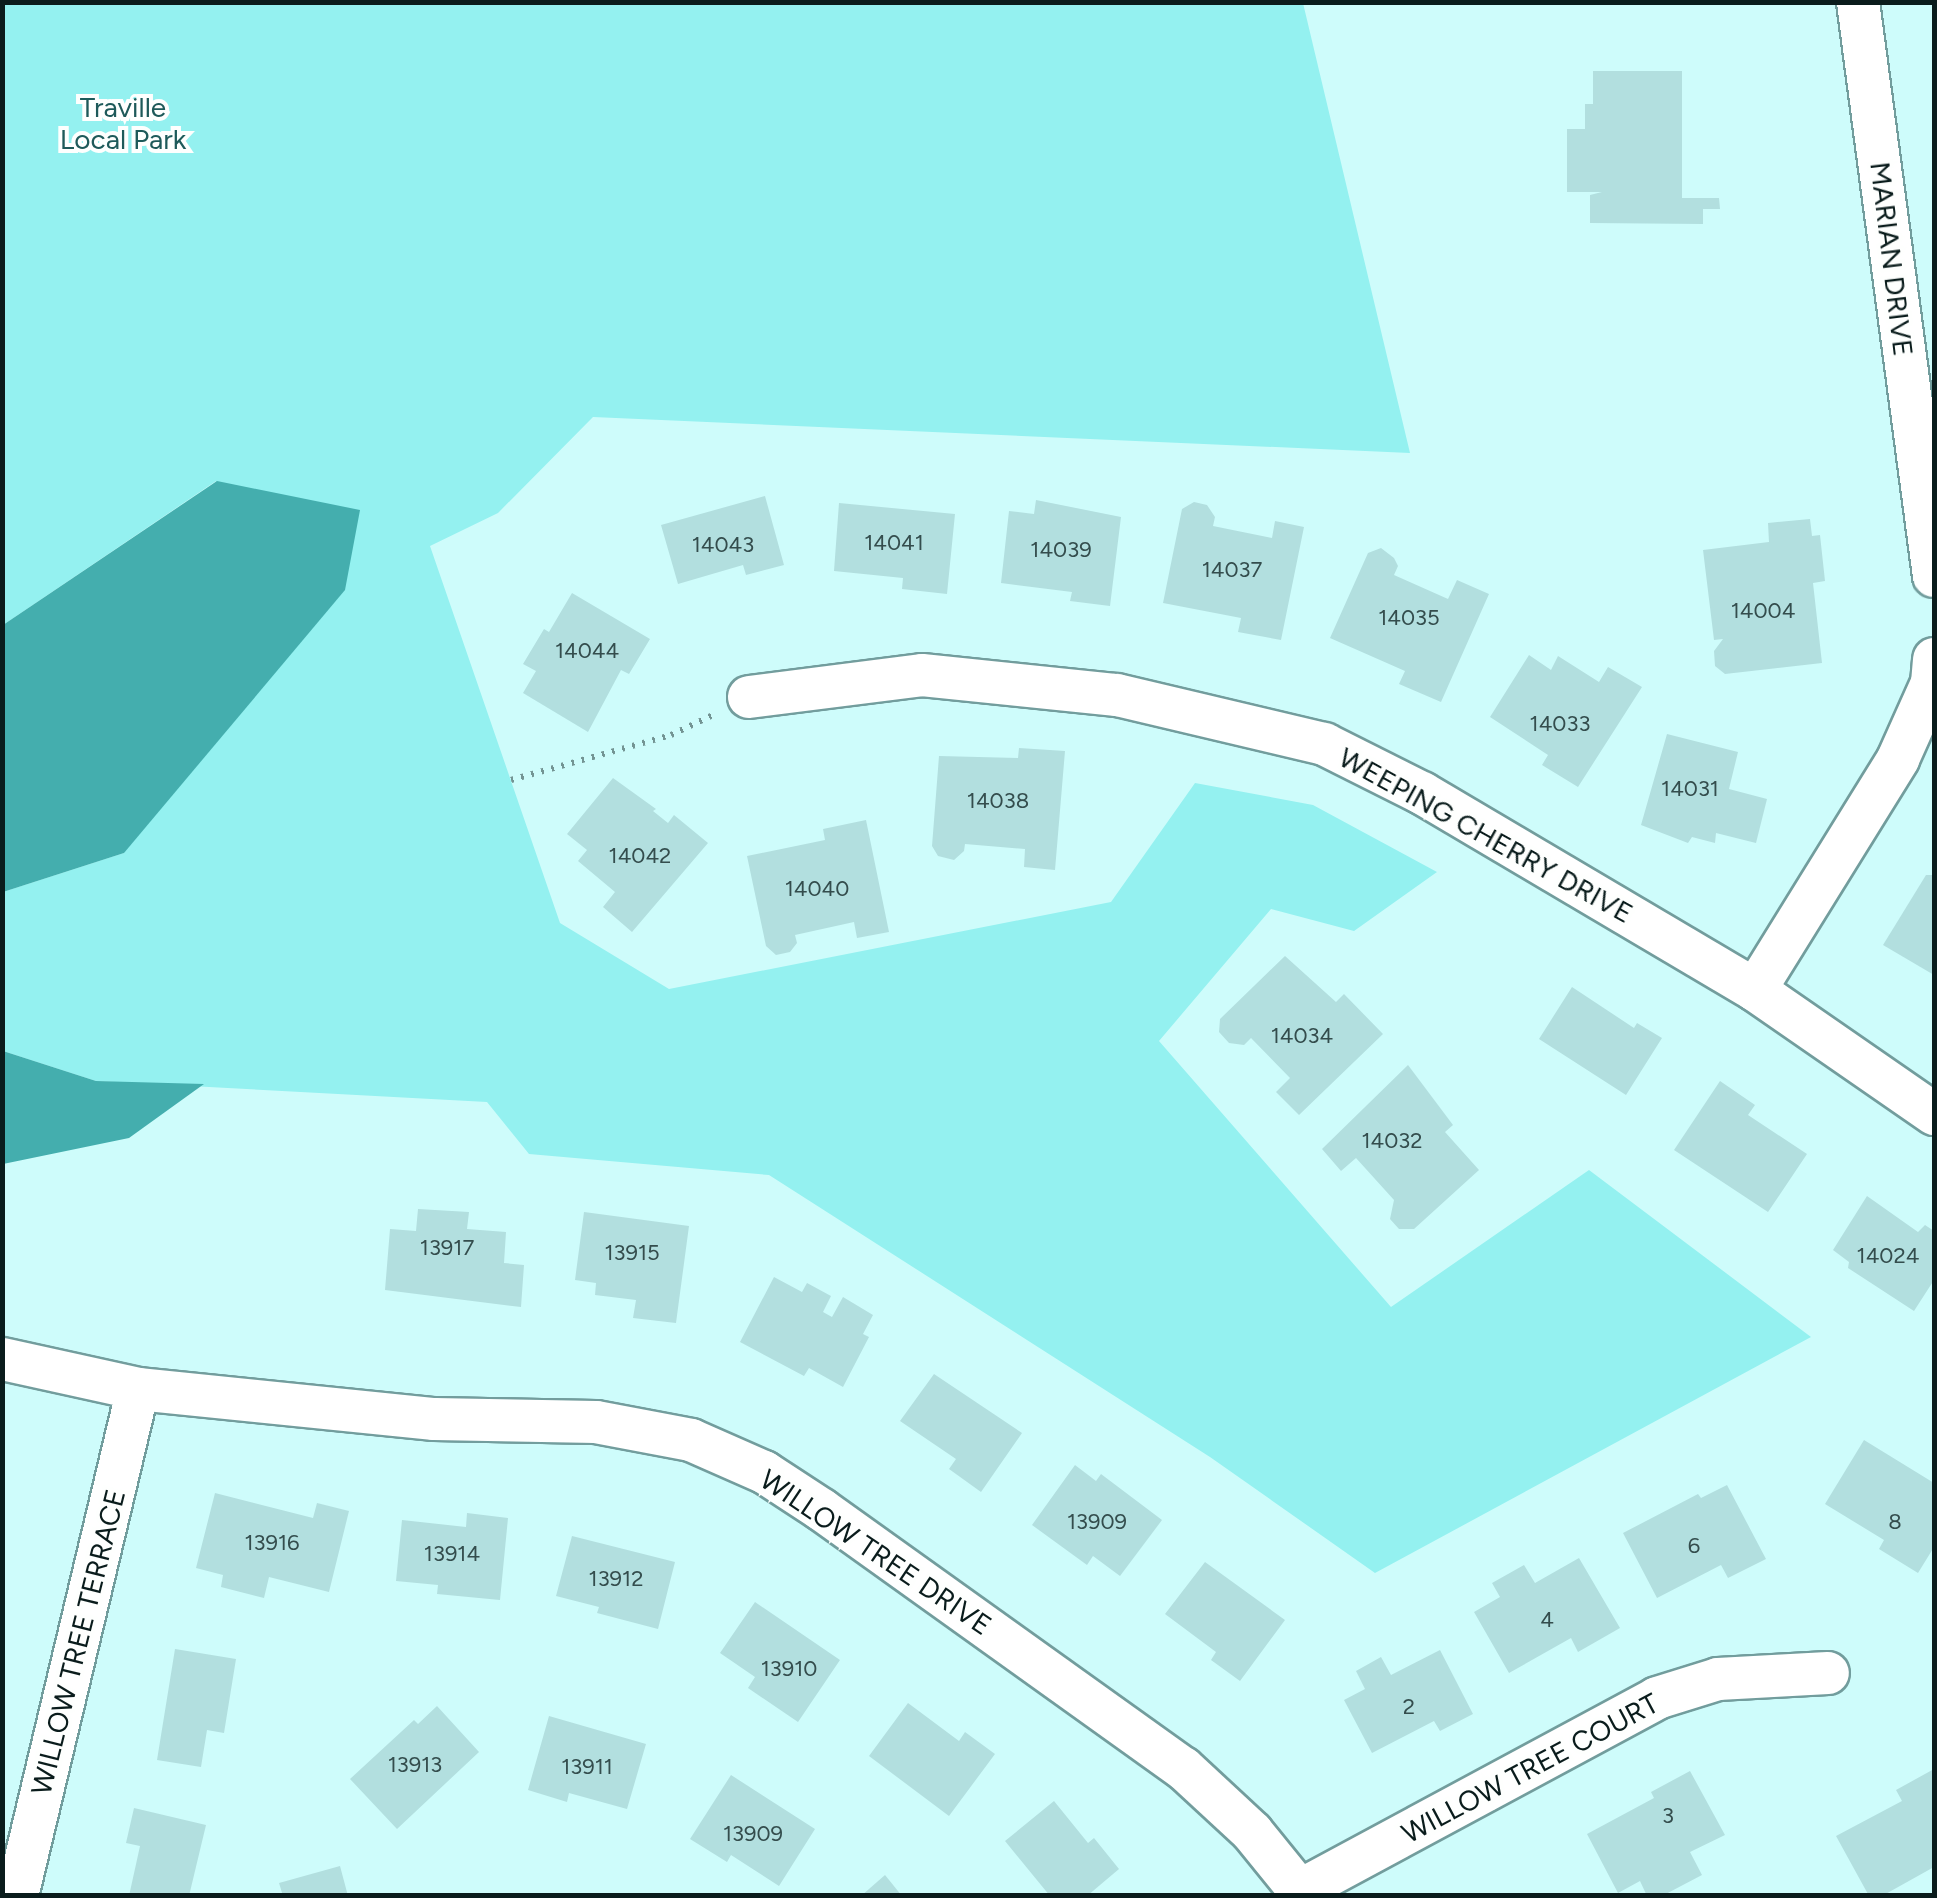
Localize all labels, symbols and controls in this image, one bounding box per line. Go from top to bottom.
park label: Traville Local Park [60,90,186,156]
street label: MARIAN DRIVE [1863,160,1921,358]
house number: 14041 [864,530,924,556]
house number: 14043 [692,532,754,558]
house number: 14039 [1030,537,1092,563]
house number: 14037 [1202,557,1262,583]
house number: 14004 [1731,598,1795,624]
house number: 14035 [1378,605,1440,631]
house number: 14044 [555,638,619,664]
house number: 14033 [1530,711,1590,737]
street label: WEEPING CHERRY DRIVE [1333,740,1639,930]
house number: 14031 [1661,776,1719,802]
house number: 14038 [967,788,1029,814]
house number: 14042 [609,843,671,869]
house number: 14040 [785,876,849,902]
house number: 14034 [1271,1023,1333,1049]
house number: 14032 [1361,1128,1423,1154]
house number: 13917 [420,1235,474,1261]
house number: 13915 [604,1240,660,1266]
house number: 14024 [1857,1243,1919,1269]
street label: WILLOW TREE DRIVE [754,1462,998,1642]
street label: WILLOW TREE TERRACE [24,1486,132,1798]
house number: 13909 [1067,1509,1127,1535]
house number: 8 [1888,1509,1902,1535]
house number: 13916 [244,1530,300,1556]
house number: 6 [1688,1533,1700,1559]
house number: 13914 [424,1541,480,1567]
house number: 13912 [589,1566,643,1592]
house number: 4 [1540,1607,1554,1633]
house number: 13910 [761,1656,817,1682]
street label: WILLOW TREE COURT [1396,1686,1664,1850]
house number: 2 [1403,1694,1415,1720]
house number: 13913 [388,1752,442,1778]
house number: 13911 [561,1754,613,1780]
house number: 3 [1662,1803,1674,1829]
house number: 13909 [723,1821,783,1847]

